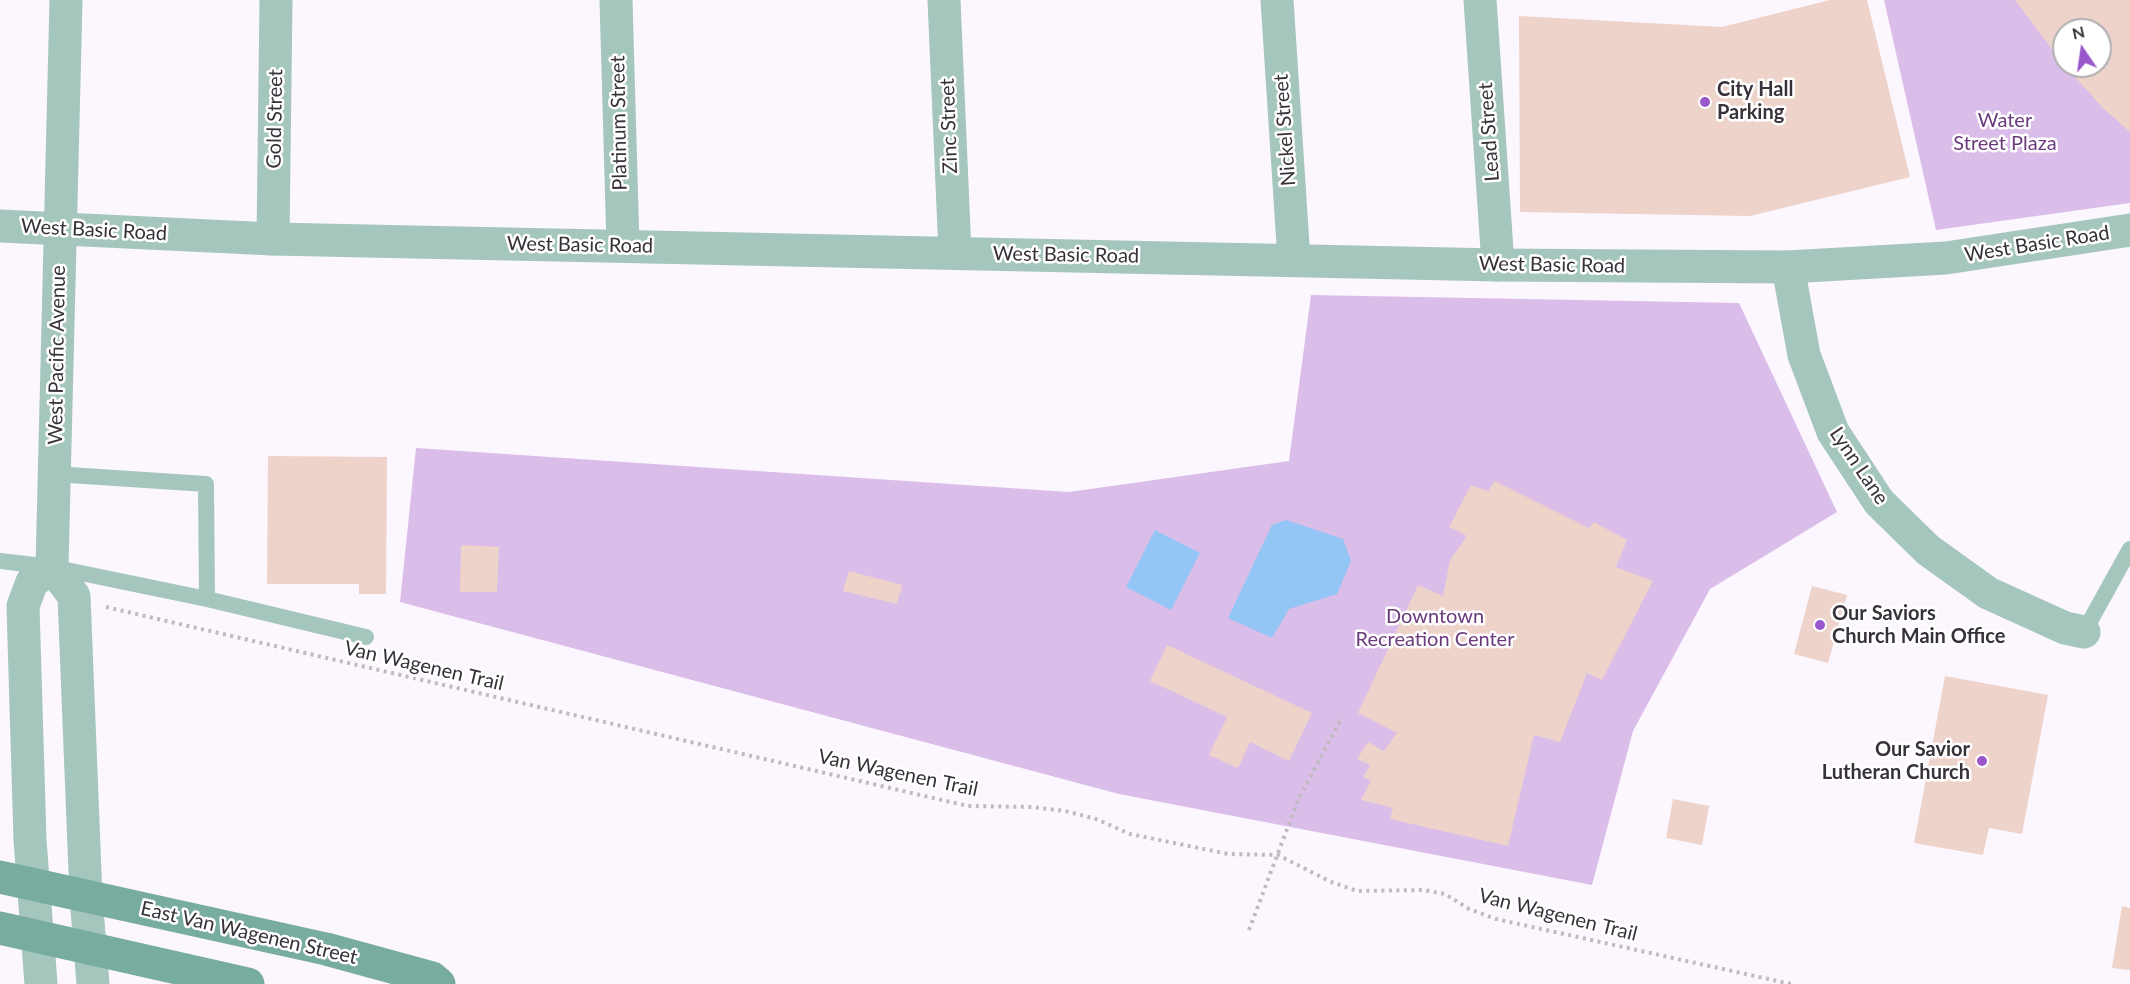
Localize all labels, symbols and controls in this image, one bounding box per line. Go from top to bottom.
north arrow [2052,18,2112,78]
text: N [2070,21,2086,43]
street label: Platinum Street [606,55,632,191]
street label: Gold Street [262,69,288,169]
street label: Nickel Street [1269,73,1301,187]
street label: Zinc Street [935,78,963,174]
place label: City Hall Parking [1717,78,1793,125]
street label: Lead Street [1474,82,1504,182]
marker: City Hall Parking [1698,95,1712,109]
park label: Water Street Plaza [1953,109,2057,156]
street label: West Basic Road [20,214,168,246]
street label: West Basic Road [1963,221,2111,267]
street label: West Basic Road [507,232,653,258]
street label: West Basic Road [993,242,1139,268]
street label: West Basic Road [1479,252,1625,278]
street label: West Pacific Avenue [43,265,71,445]
street label: Lynn Lane [1824,423,1894,509]
place label: Our Saviors Church Main Office [1832,602,2005,649]
park label: Downtown Recreation Center [1356,605,1514,652]
marker: Our Saviors Church Main Office [1813,618,1827,632]
street label: Van Wagenen Trail [342,636,506,696]
place label: Our Savior Lutheran Church [1822,738,1970,785]
street label: Van Wagenen Trail [816,744,980,802]
marker: Our Savior Lutheran Church [1975,754,1989,768]
street label: Van Wagenen Trail [1476,884,1640,946]
street label: East Van Wagenen Street [138,896,360,970]

